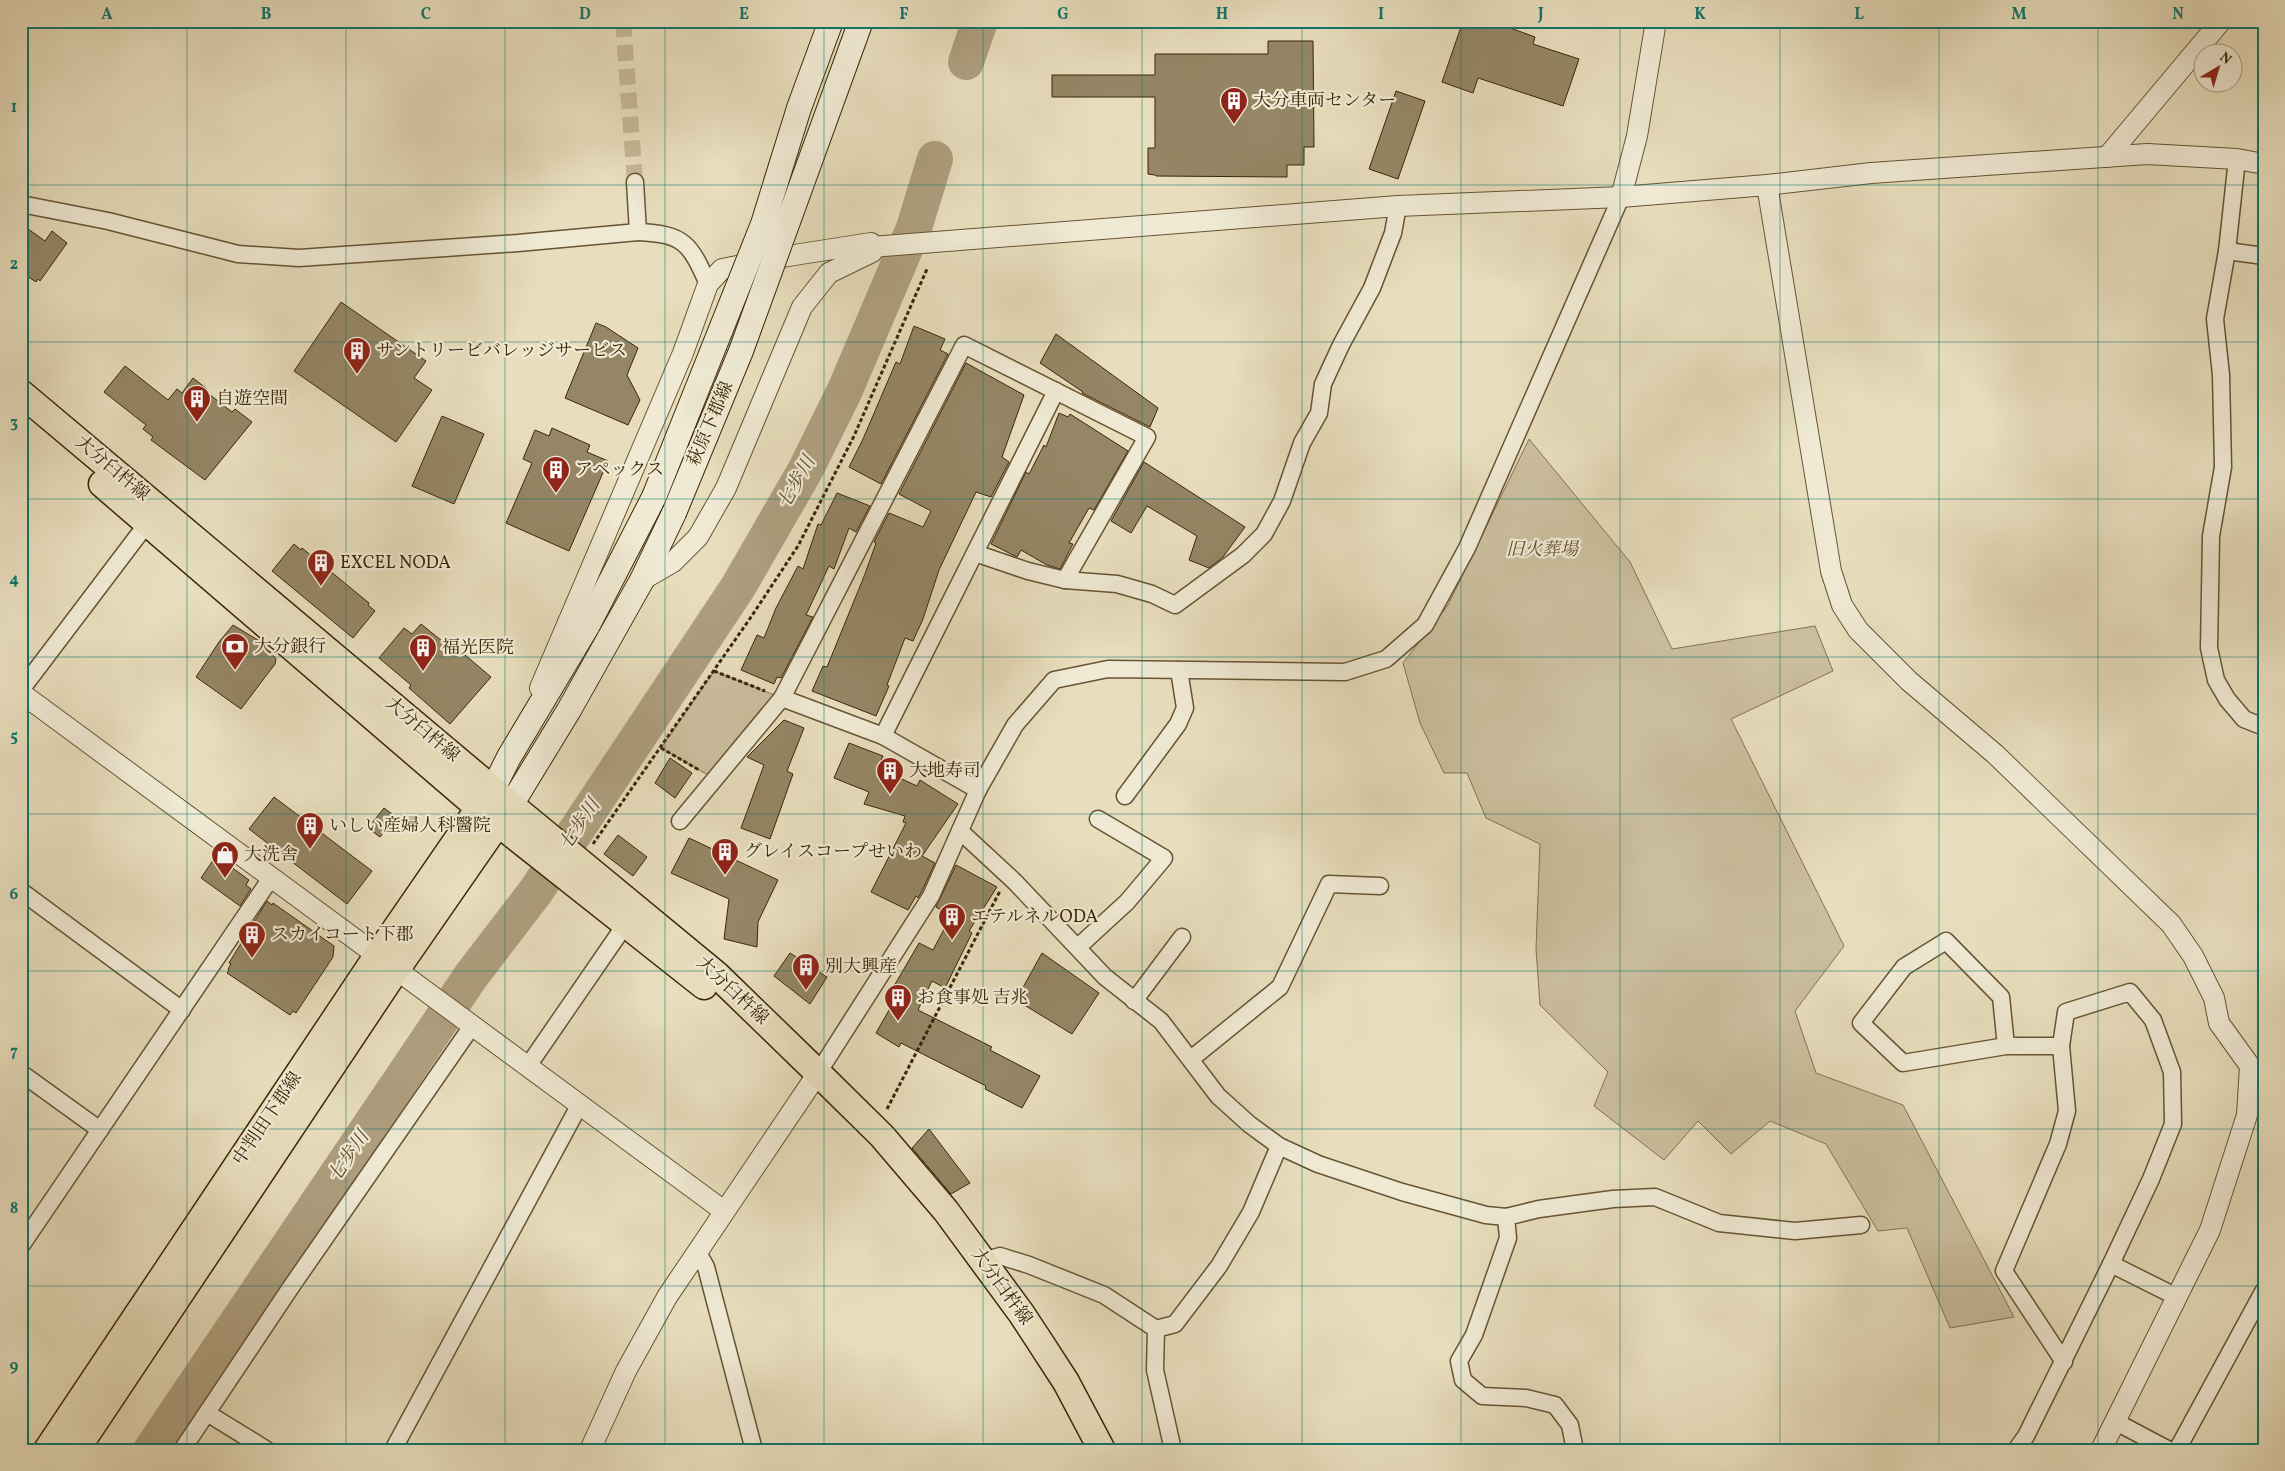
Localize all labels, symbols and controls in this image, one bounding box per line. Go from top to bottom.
text: A [101,4,113,26]
text: B [261,4,272,26]
text: C [421,4,431,26]
text: D [579,4,591,26]
text: E [739,4,749,26]
text: F [899,4,909,26]
text: G [1057,4,1069,26]
text: H [1216,4,1228,26]
text: I [1378,4,1384,26]
text: J [1537,4,1544,26]
text: K [1694,4,1706,26]
text: L [1854,4,1864,26]
text: M [2011,4,2027,26]
text: N [2172,4,2184,26]
north arrow [2192,42,2242,92]
text: N [2215,48,2235,70]
building icon: 大分車両センター [1219,86,1249,125]
place label: 大分車両センター [1253,89,1396,114]
text: 1 [11,97,17,119]
text: 2 [10,254,18,276]
building icon: サントリービバレッジサービス [342,336,372,375]
place label: サントリービバレッジサービス [376,339,627,364]
street label: 萩原下郡線 [682,378,740,470]
building icon: 自遊空間 [182,384,212,423]
place label: 自遊空間 [216,387,288,412]
text: 3 [10,412,18,434]
street label: 大分臼杵線 [69,430,155,508]
water label: 七歩川 [772,450,823,514]
building icon: アペックス [541,455,571,494]
place label: アペックス [575,458,664,483]
park label: 旧火葬場 [1506,538,1580,563]
building icon: EXCEL NODA [306,548,336,587]
place label: EXCEL NODA [340,551,451,576]
text: 4 [9,569,19,591]
bank icon: 大分銀行 [220,632,250,671]
building icon: 福光医院 [408,633,438,672]
place label: 大分銀行 [254,635,326,660]
place label: 福光医院 [442,636,514,661]
street label: 大分臼杵線 [379,691,465,769]
text: 5 [10,726,18,748]
building icon: 大地寿司 [875,756,905,795]
place label: 大地寿司 [909,759,981,784]
water label: 七歩川 [553,792,608,856]
building icon: いしい産婦人科醫院 [295,811,325,850]
place label: いしい産婦人科醫院 [329,814,491,839]
building icon: グレイスコープせいわ [710,837,740,876]
shop icon: 大洗舎 [210,840,240,879]
place label: グレイスコープせいわ [744,840,922,865]
place label: 大洗舎 [244,843,298,868]
text: 6 [10,884,19,906]
building icon: エテルネルODA [937,902,967,941]
place label: エテルネルODA [971,905,1098,930]
building icon: スカイコート下郡 [237,920,267,959]
place label: スカイコート下郡 [271,923,414,948]
street label: 大分臼杵線 [691,951,773,1031]
building icon: 別大興産 [791,952,821,991]
place label: 別大興産 [825,955,897,980]
building icon: お食事処 吉兆 [883,983,913,1022]
place label: お食事処 吉兆 [917,986,1029,1011]
text: 7 [10,1041,18,1063]
street label: 中判田下郡線 [227,1067,309,1171]
water label: 七歩川 [322,1124,377,1188]
text: 8 [10,1198,18,1220]
street label: 大分臼杵線 [964,1243,1038,1331]
text: 9 [10,1356,19,1378]

